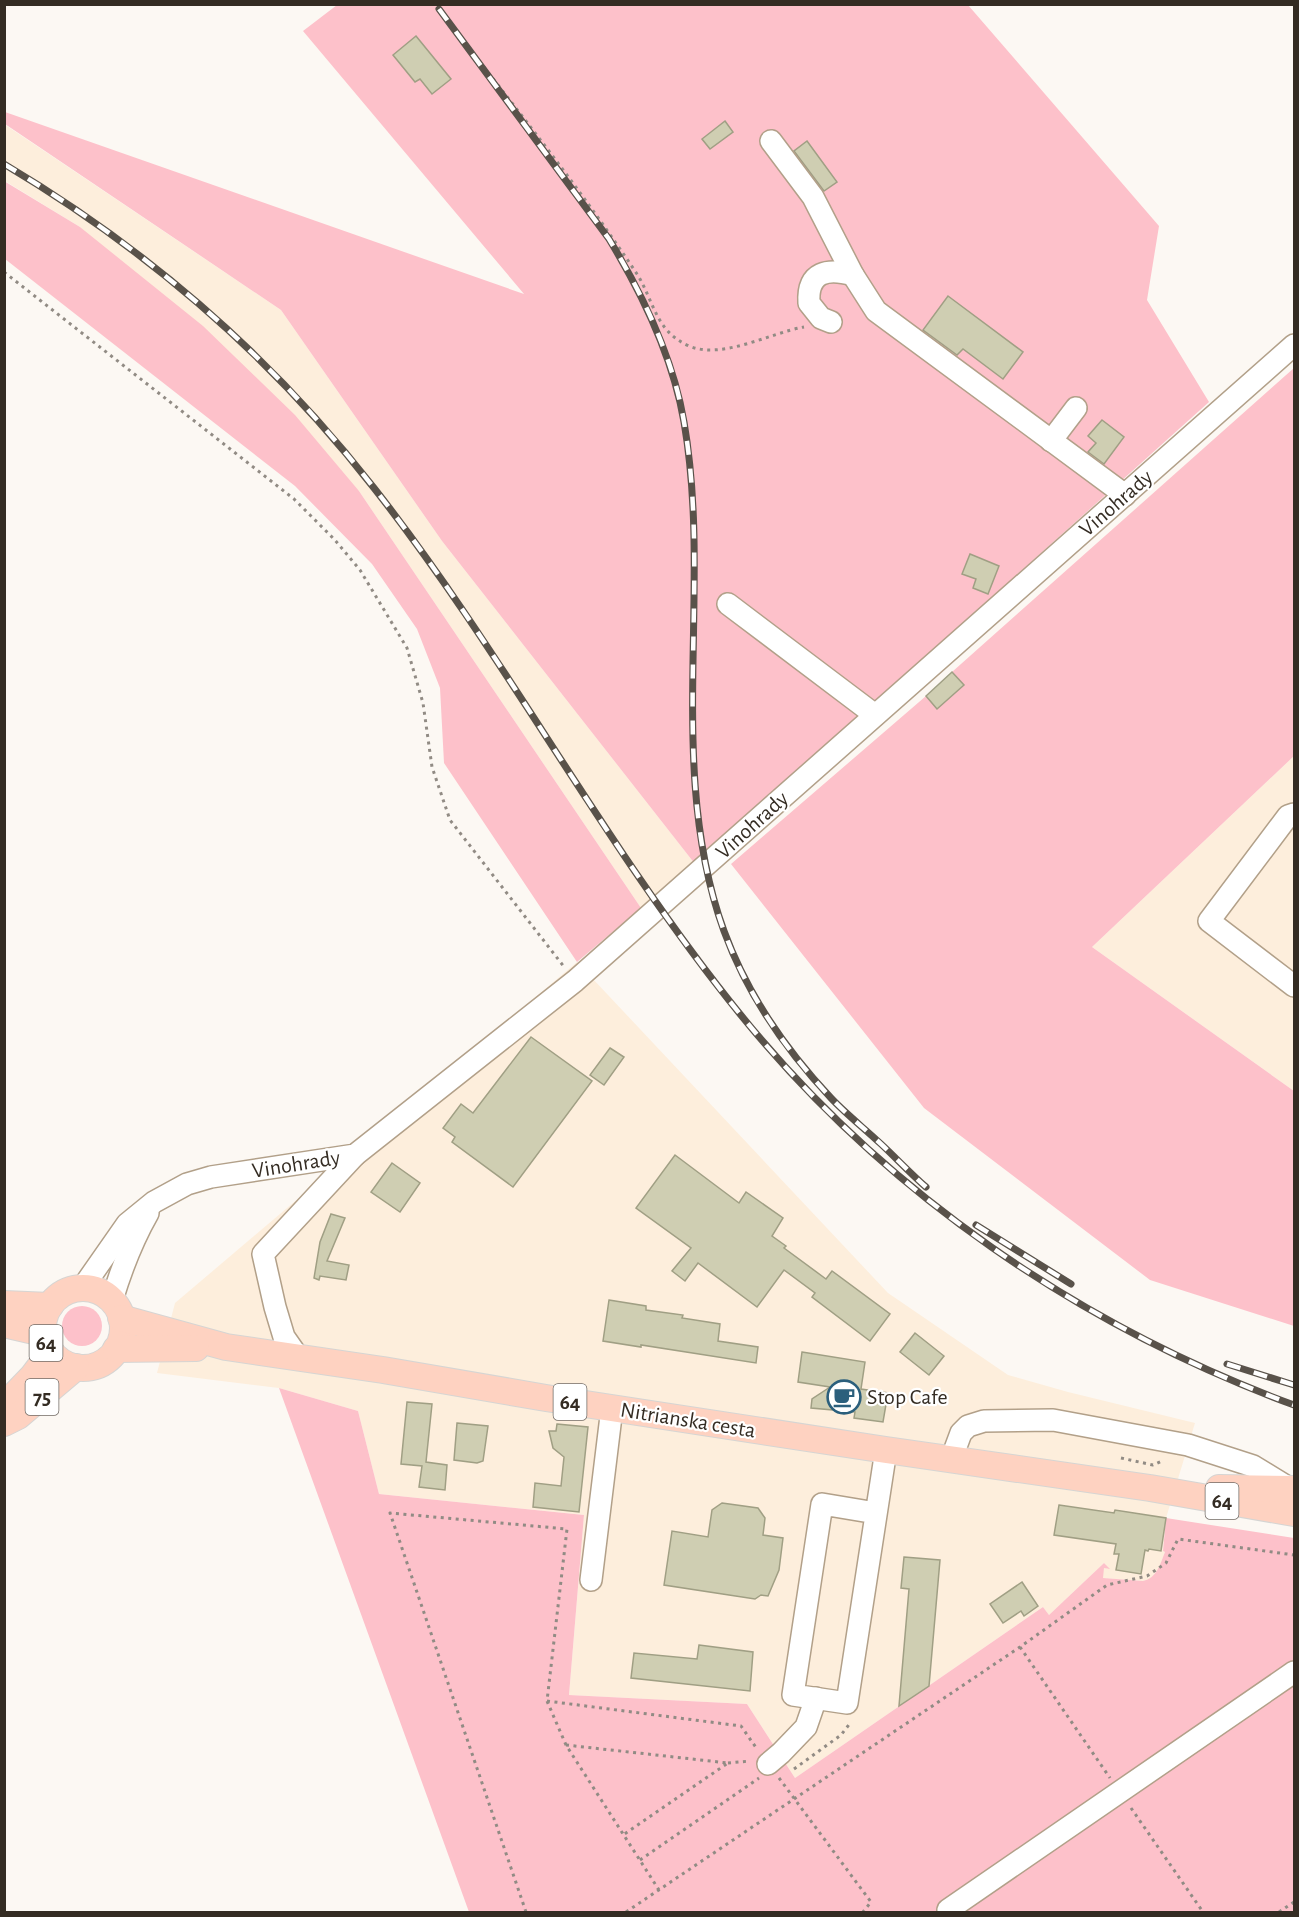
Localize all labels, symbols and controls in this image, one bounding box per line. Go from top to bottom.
street label: Vinohrady [1075,465,1157,540]
street label: Vinohrady [712,787,793,863]
street label: Vinohrady [250,1146,342,1182]
road number: 64 [30,1325,63,1361]
road number: 75 [26,1379,58,1415]
cafe icon: Stop Cafe [826,1379,862,1415]
road number: 64 [554,1384,586,1420]
place label: Stop Cafe [867,1386,948,1408]
street label: Nitrianska cesta [619,1398,757,1442]
road number: 64 [1206,1483,1238,1519]

